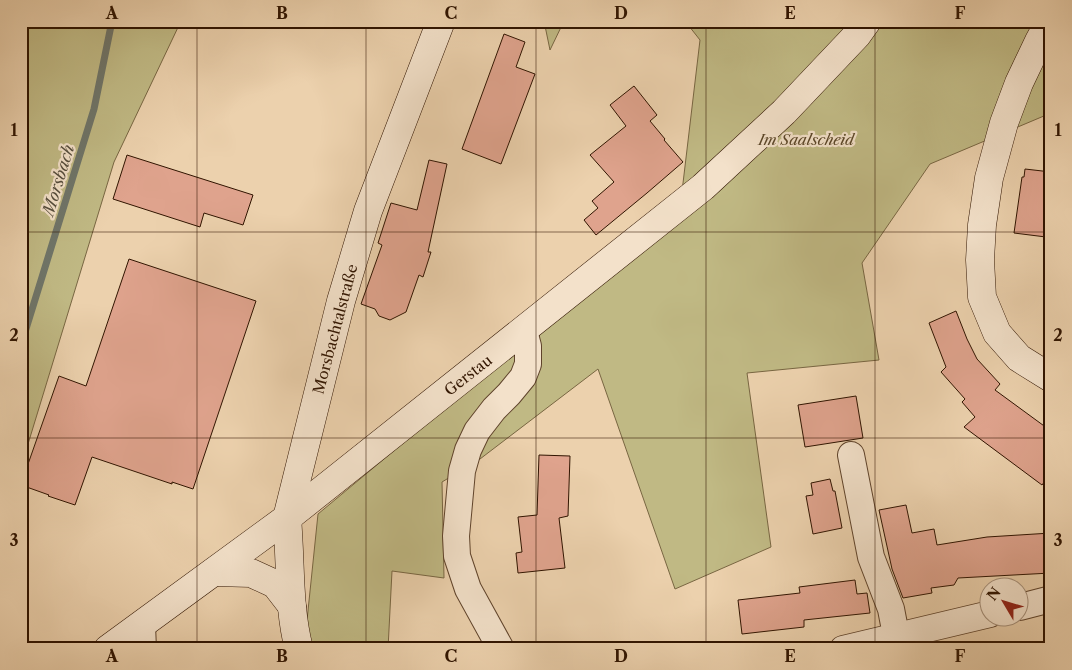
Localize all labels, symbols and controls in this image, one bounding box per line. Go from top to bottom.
text: A [105,3,119,23]
text: B [276,3,288,23]
text: C [445,3,457,23]
text: D [614,3,628,23]
text: E [784,3,796,23]
text: F [955,3,966,23]
text: 1 [10,120,18,140]
text: 1 [1054,120,1062,140]
park label: Im Saalscheid [757,130,856,149]
water label: Morsbach [37,142,78,220]
street label: Morsbachtalstraße [309,262,361,396]
text: 2 [9,325,19,345]
text: 2 [1053,325,1063,345]
street label: Gerstau [440,350,496,400]
text: 3 [9,530,19,550]
text: 3 [1053,530,1063,550]
north arrow [980,578,1030,628]
text: N [983,584,1005,604]
text: A [105,646,119,666]
text: B [276,646,288,666]
text: C [445,646,457,666]
text: D [614,646,628,666]
text: E [784,646,796,666]
text: F [955,646,966,666]

